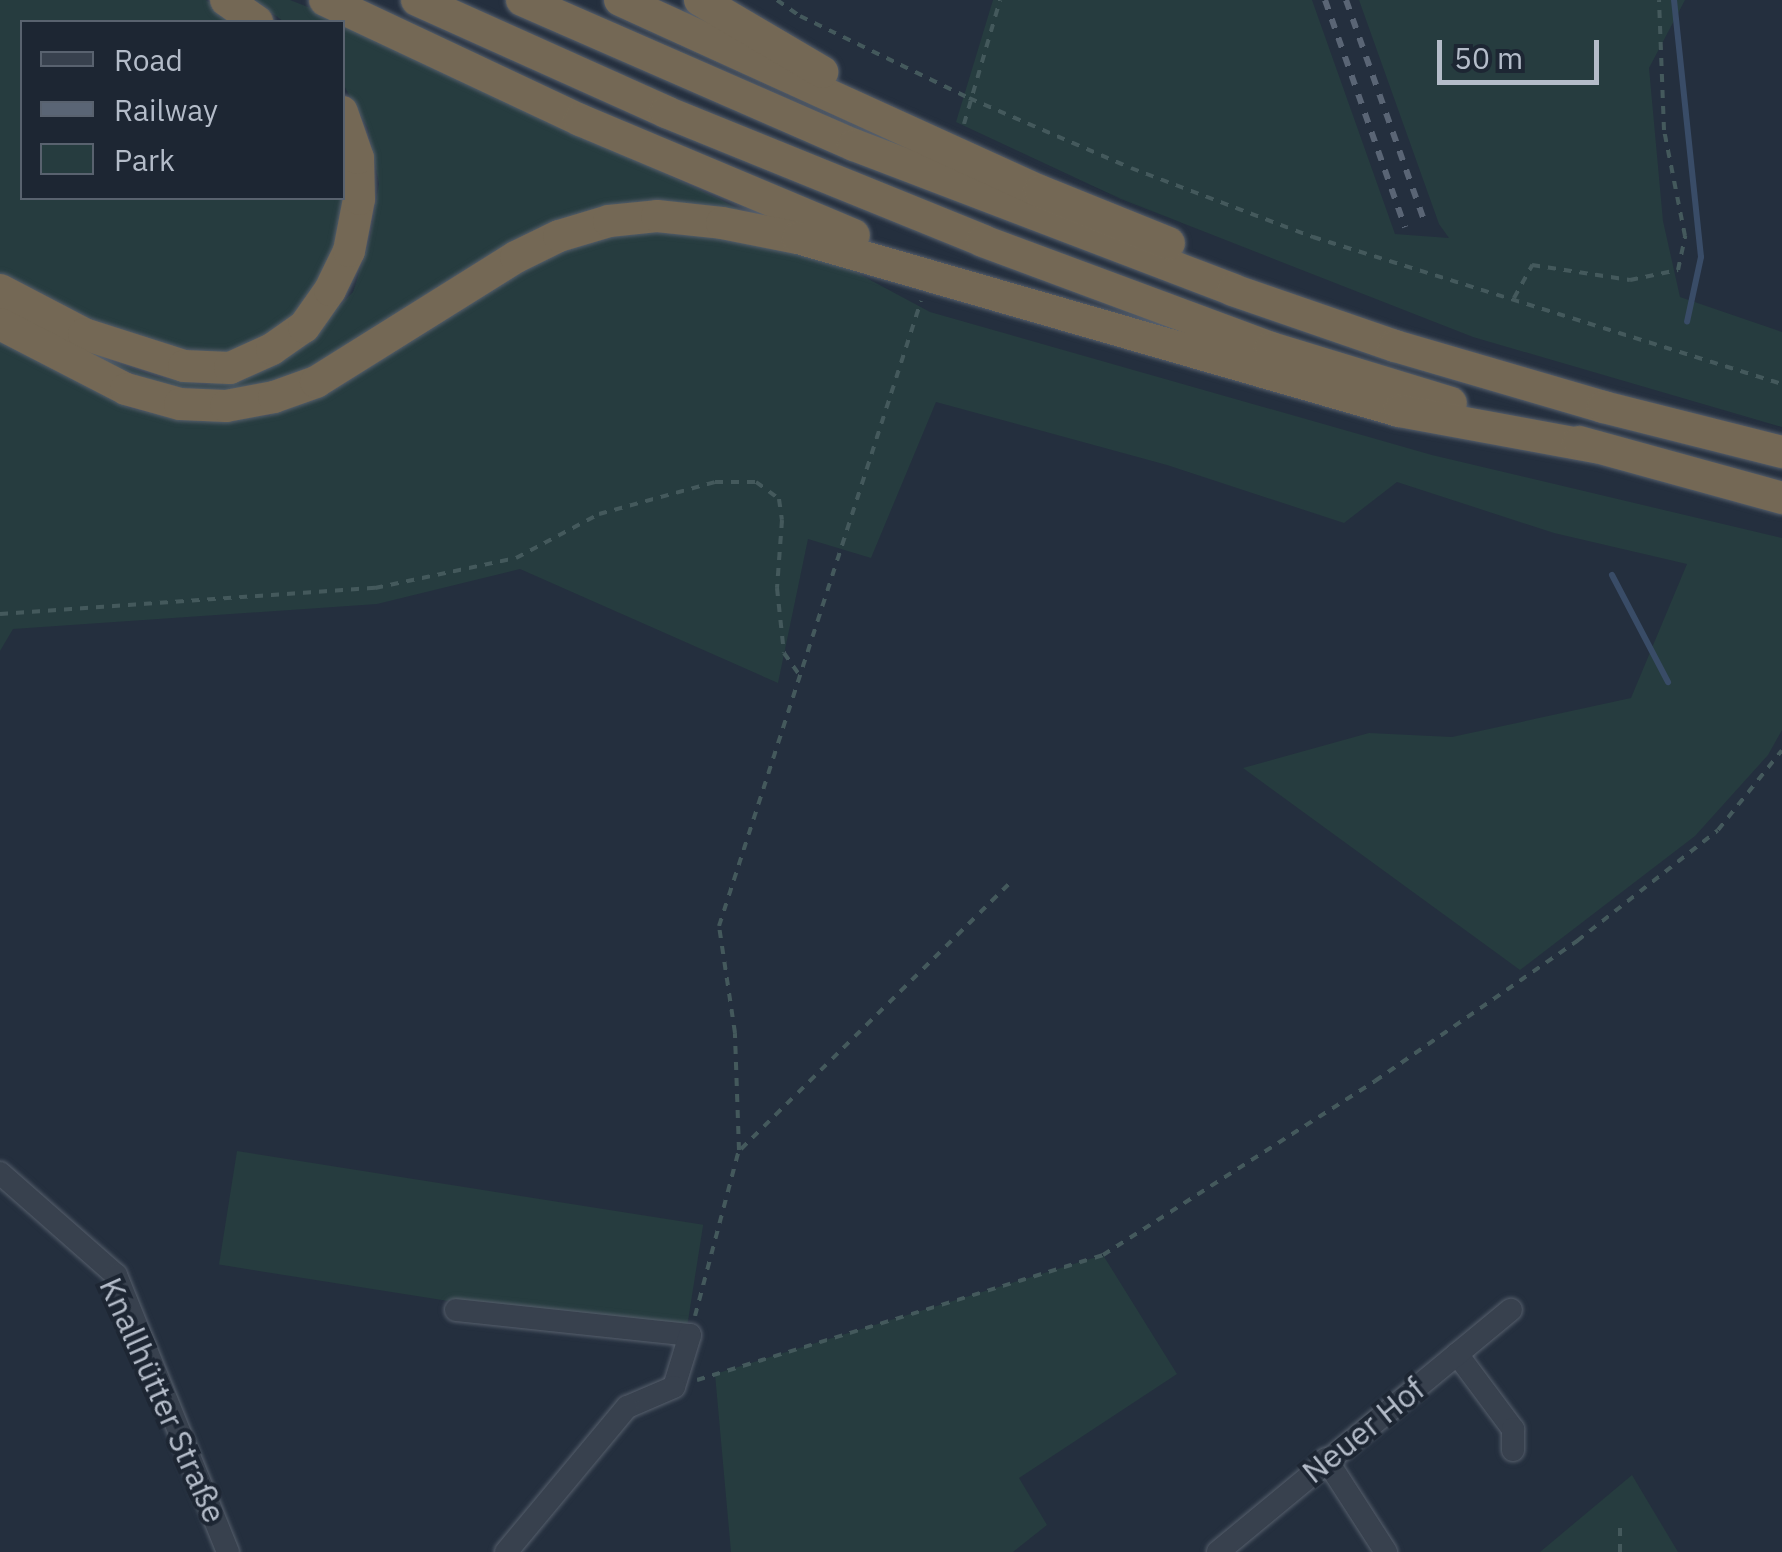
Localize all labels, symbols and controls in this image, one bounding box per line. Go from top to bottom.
legend [20,20,345,200]
scale bar [1442,20,1604,82]
text: 50 m [1454,38,1523,77]
text: Road [114,40,183,79]
text: Railway [114,90,218,129]
text: Park [114,140,175,179]
street label: Knallhütter Straße [92,1271,234,1529]
street label: Neuer Hof [1294,1369,1432,1491]

